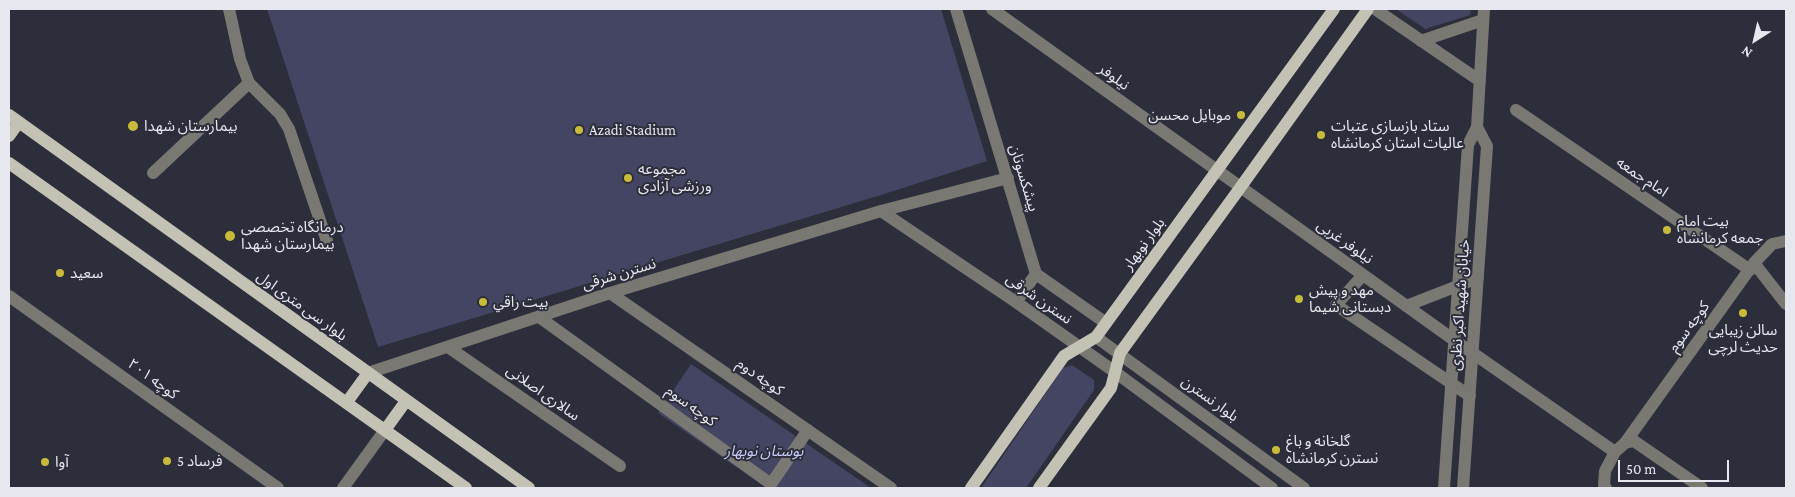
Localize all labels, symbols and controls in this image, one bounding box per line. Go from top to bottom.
north arrow [1730,15,1780,65]
text: N [1738,43,1755,62]
street label: نیلوفر [1095,60,1133,94]
place label: موبایل محسن [1148,106,1231,124]
marker: موبایل محسن [1235,109,1247,121]
place label: بیمارستان شهدا [144,117,237,135]
place label: ستاد بازسازی عتبات عالیات استان کرمانشاه [1331,117,1464,152]
marker: بیمارستان شهدا [126,119,140,133]
place label: Azadi Stadium [589,121,676,139]
marker: Azadi Stadium [573,124,585,136]
marker: ستاد بازسازی عتبات عالیات استان کرمانشاه [1315,129,1327,141]
street label: پیشکسوتان [1005,142,1043,214]
street label: امام جمعه [1613,153,1671,201]
place label: مجموعه ورزشی آزادی [638,160,712,195]
marker: مجموعه ورزشی آزادی [622,172,634,184]
place label: بیت امام جمعه کرمانشاه [1677,212,1763,247]
street label: بلوار نوبهار [1119,214,1169,274]
street label: نیلوفر غربی [1313,216,1377,268]
place label: درمانگاه تخصصی بیمارستان شهدا [241,218,344,253]
marker: بیت امام جمعه کرمانشاه [1661,224,1673,236]
marker: درمانگاه تخصصی بیمارستان شهدا [223,229,237,243]
street label: خیابان شهید اکبر نظری [1446,239,1474,371]
street label: نسترن شرقی [580,254,658,294]
place label: سعید [70,264,103,282]
marker: سعید [54,267,66,279]
street label: بلوار سی متری اول [253,267,351,345]
street label: نسترن شرقی [1003,270,1075,328]
place label: مهد و پیش دبستانی شیما [1309,281,1391,316]
place label: بيت راقي [493,293,548,311]
marker: مهد و پیش دبستانی شیما [1293,293,1305,305]
marker: بيت راقي [477,296,489,308]
street label: کوچه سوم [1665,298,1713,356]
marker: سالن زیبایی حدیث لرچی [1737,307,1749,319]
place label: سالن زیبایی حدیث لرچی [1708,321,1778,356]
street label: کوچه دوم [733,354,787,400]
street label: کوچه ۲۰۱ [124,355,182,403]
street label: سالاری اصلانی [503,361,583,425]
street label: بلوار نسترن [1178,372,1242,426]
street label: کوچه سوم [662,382,720,430]
place label: گلخانه و باغ نسترن کرمانشاه [1286,432,1378,467]
park label: بوستان نوبهار [725,442,803,460]
marker: گلخانه و باغ نسترن کرمانشاه [1270,444,1282,456]
scale bar [1620,450,1731,482]
place label: فرساد 5 [177,452,222,470]
place label: آوا [55,453,69,471]
marker: فرساد 5 [161,455,173,467]
marker: آوا [39,456,51,468]
text: 50 m [1626,461,1656,477]

